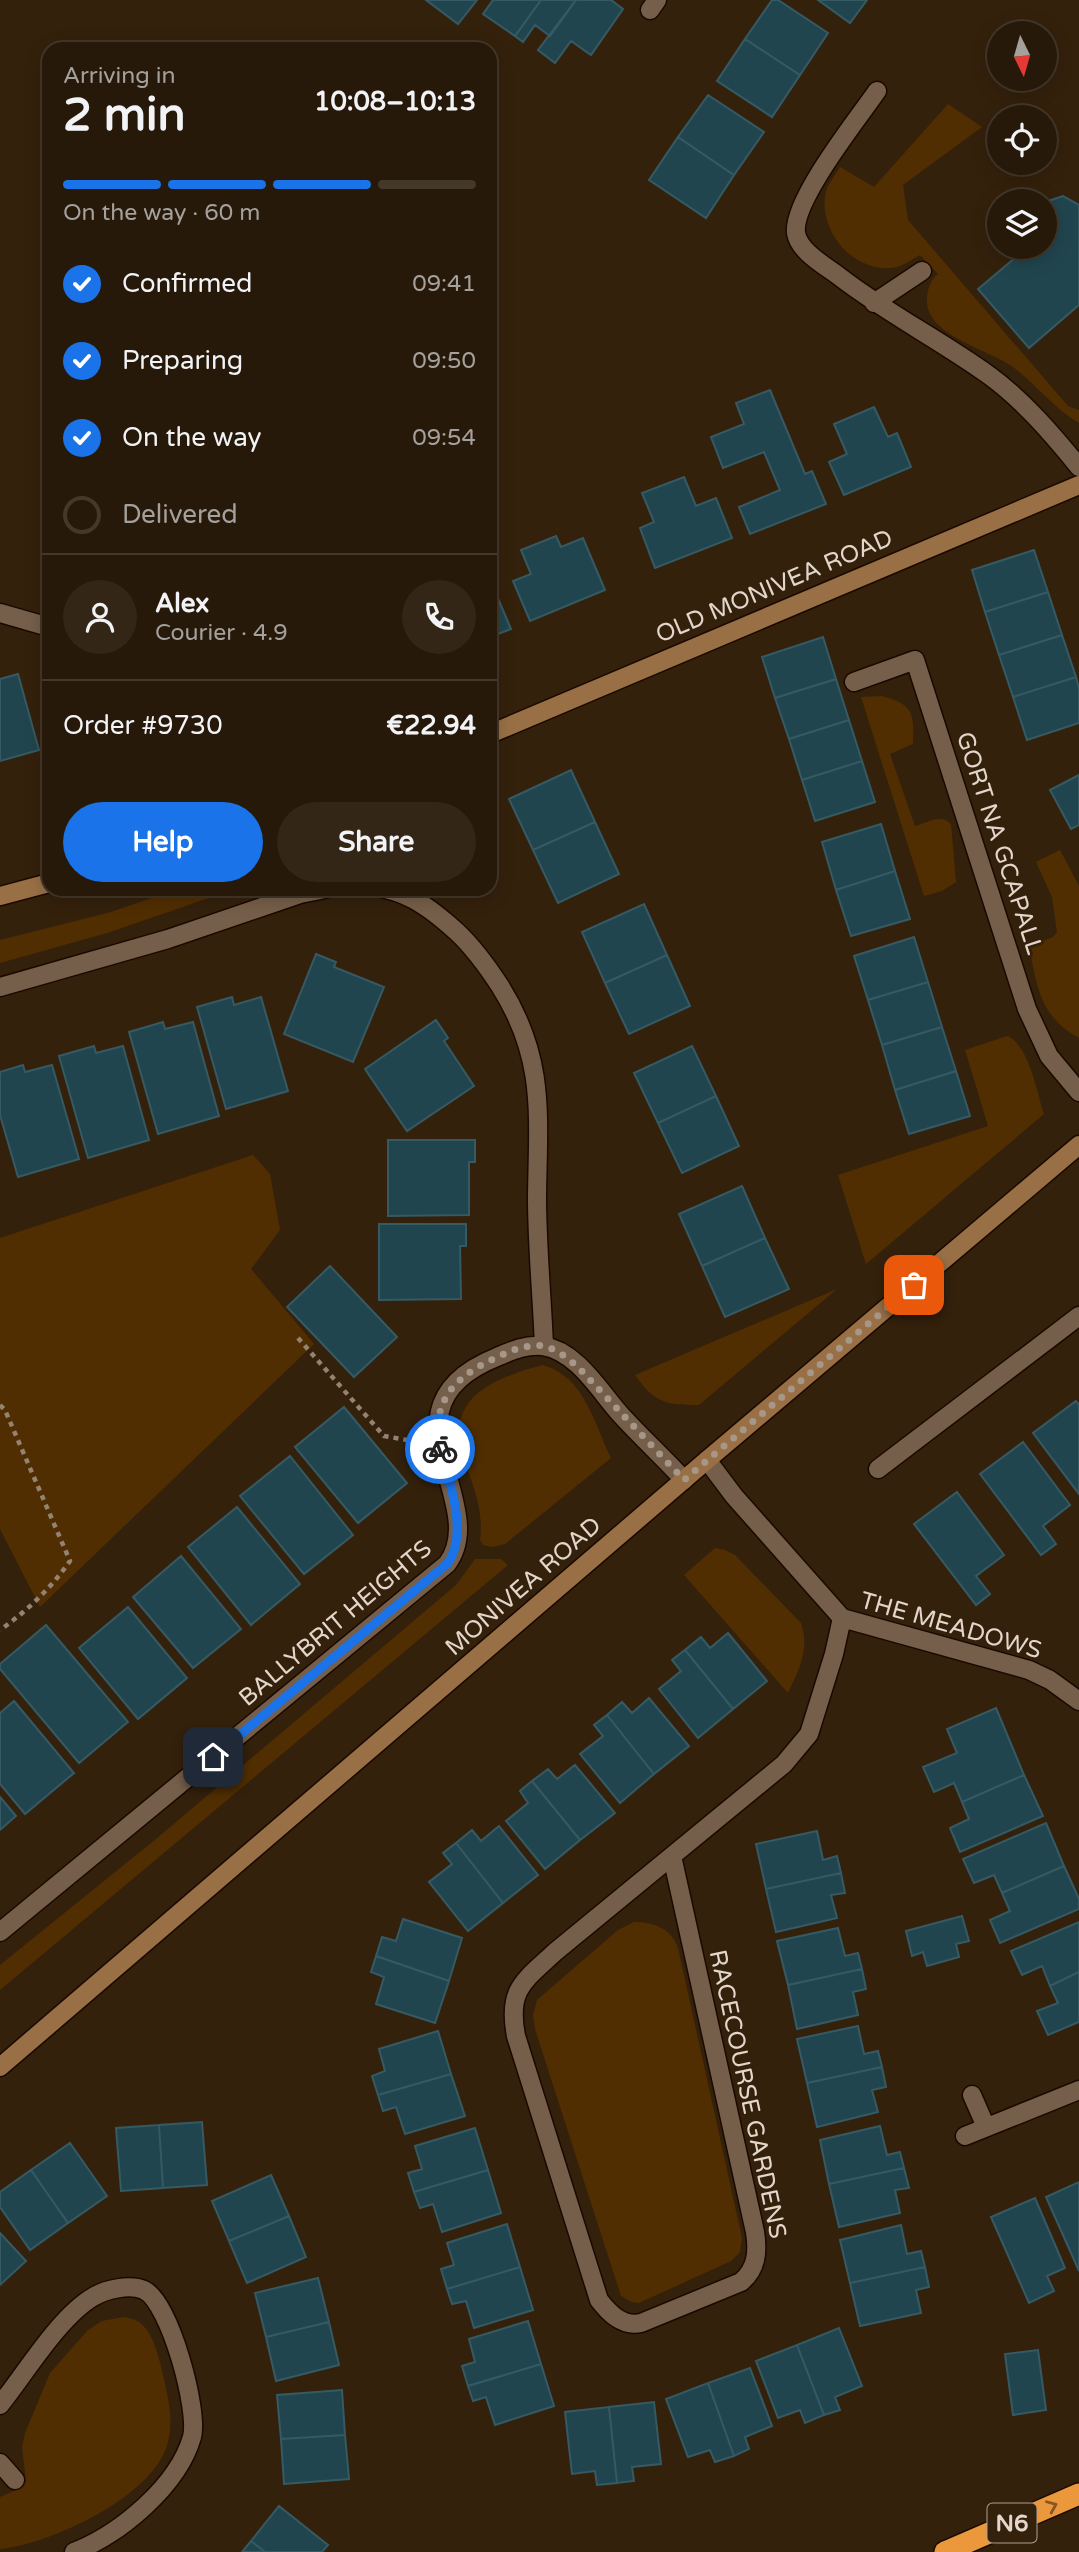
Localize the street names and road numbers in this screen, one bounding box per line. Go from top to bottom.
street label: OLD MONIVEA ROAD [651,523,897,650]
street label: GORT NA GCAPALL [950,728,1049,958]
street label: MONIVEA ROAD [439,1511,607,1662]
street label: BALLYBRIT HEIGHTS [233,1534,438,1713]
street label: THE MEADOWS [857,1586,1045,1665]
street label: RACECOURSE GARDENS [703,1947,792,2241]
road number: N6 [988,2504,1036,2542]

